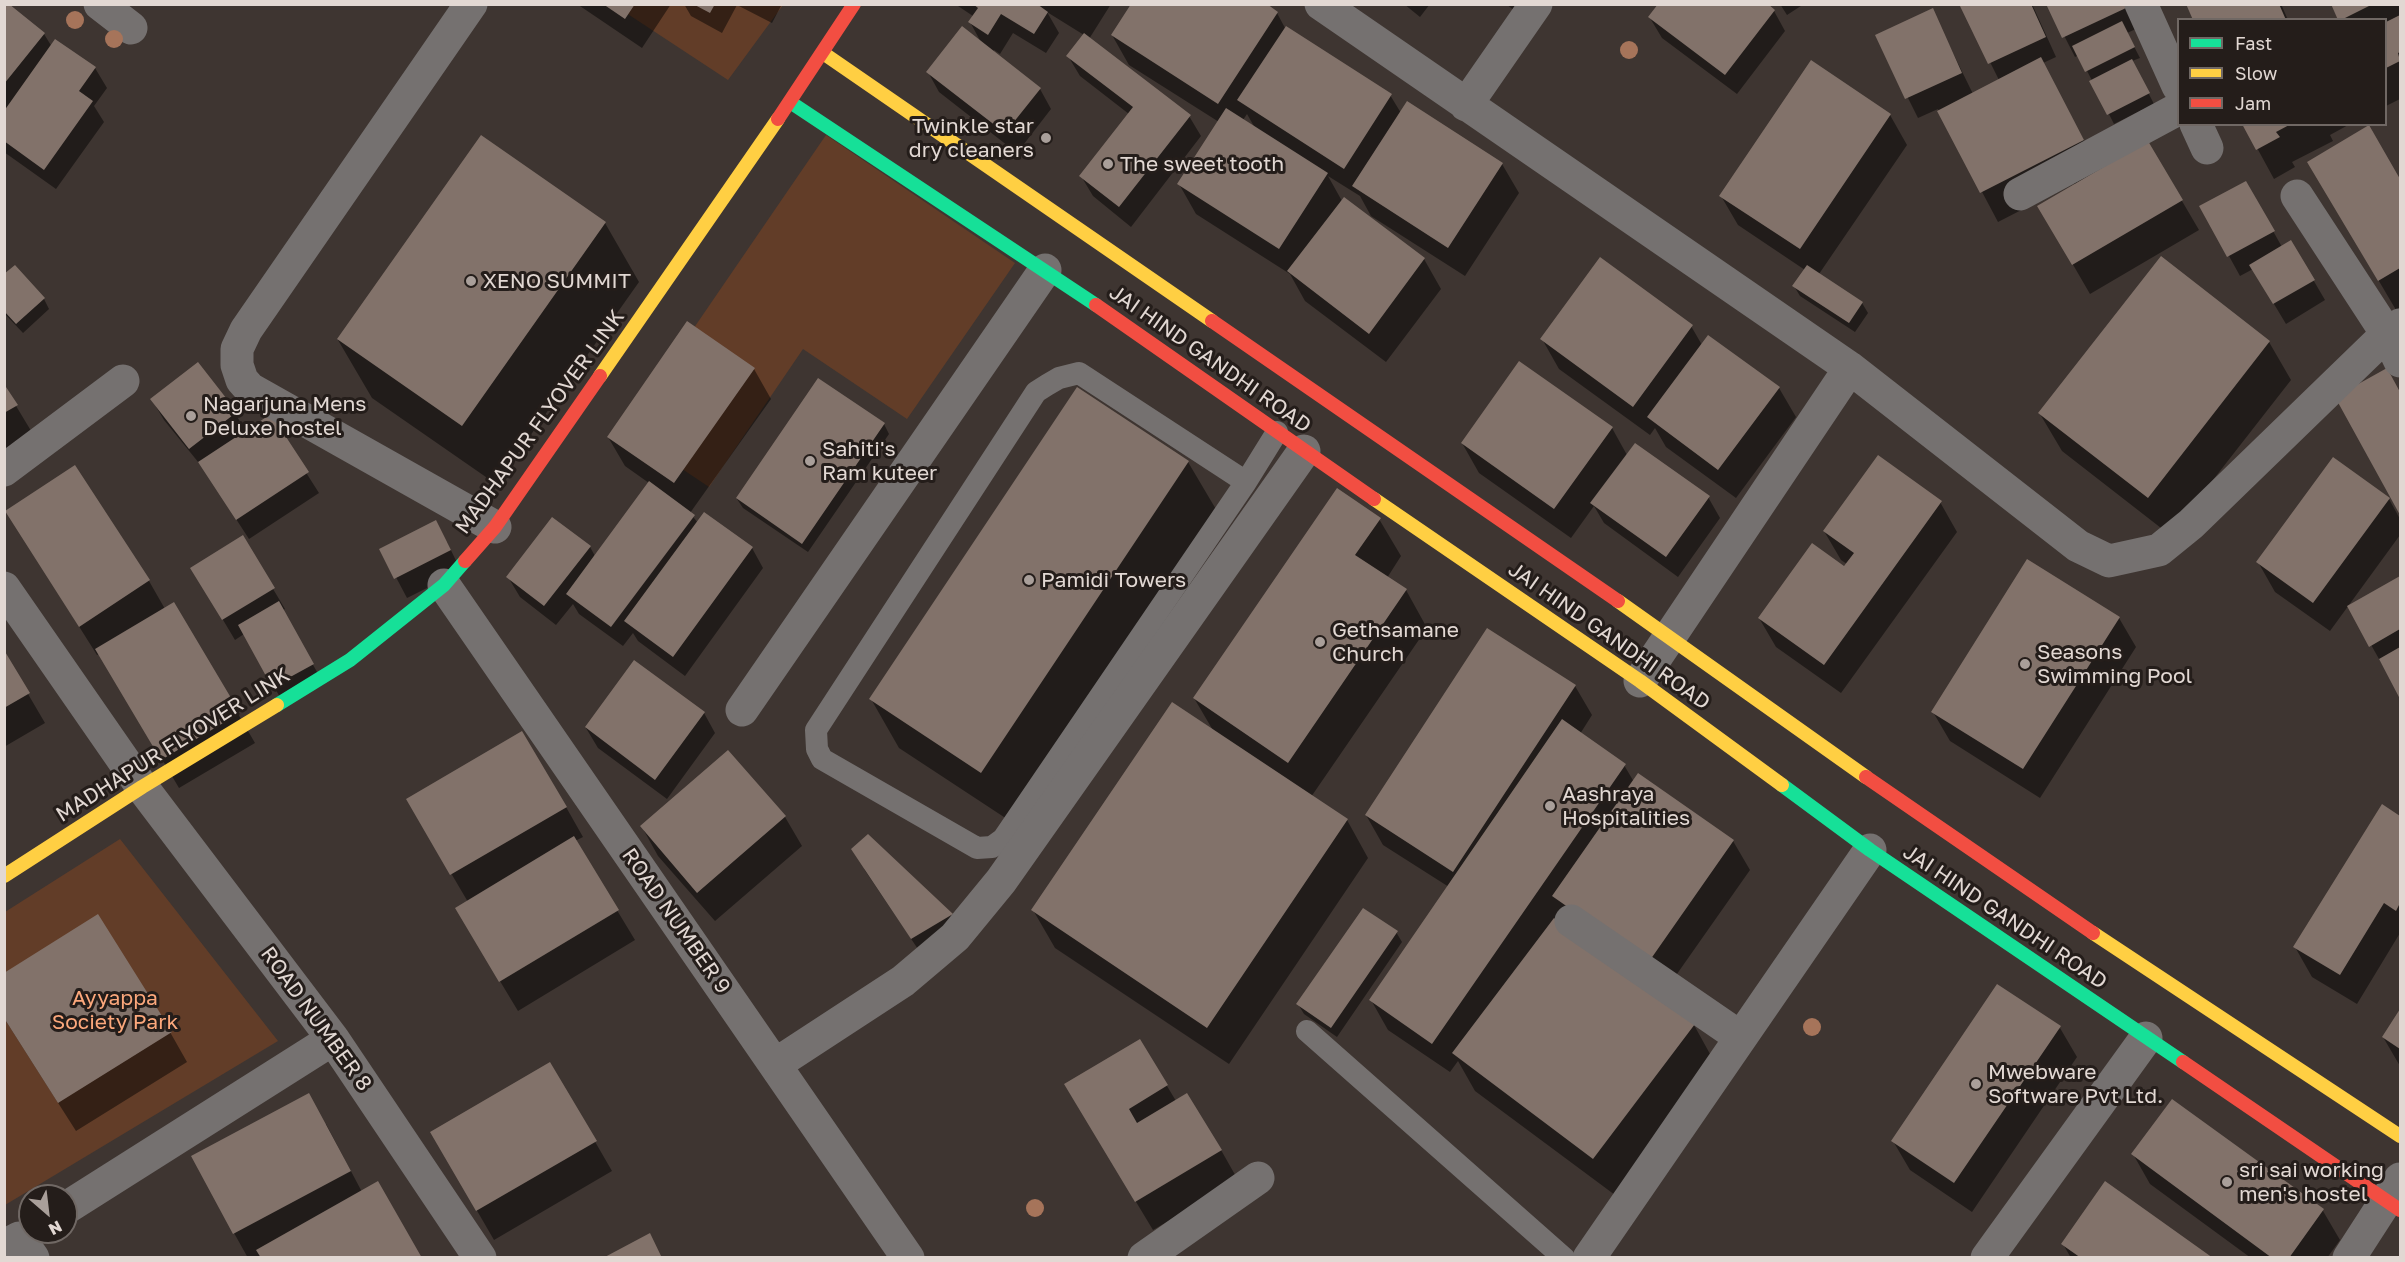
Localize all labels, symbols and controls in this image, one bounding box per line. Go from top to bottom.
legend [2177,18,2387,126]
text: Fast [2235,32,2272,54]
text: Slow [2235,62,2277,84]
text: Jam [2235,92,2271,114]
place label: Twinkle star dry cleaners [909,113,1034,163]
marker: Twinkle star dry cleaners [1039,131,1053,145]
place label: The sweet tooth [1120,151,1284,177]
marker: The sweet tooth [1101,157,1115,171]
place label: XENO SUMMIT [483,268,631,294]
marker: XENO SUMMIT [464,274,478,288]
street label: JAI HIND GANDHI ROAD [1104,280,1316,438]
street label: MADHAPUR FLYOVER LINK [450,305,630,539]
place label: Nagarjuna Mens Deluxe hostel [203,391,366,441]
marker: Nagarjuna Mens Deluxe hostel [184,409,198,423]
place label: Sahiti's Ram kuteer [822,436,937,486]
marker: Sahiti's Ram kuteer [803,454,817,468]
street label: JAI HIND GANDHI ROAD [1503,557,1715,715]
place label: Pamidi Towers [1041,567,1186,593]
marker: Pamidi Towers [1022,573,1036,587]
place label: Gethsamane Church [1332,617,1459,667]
marker: Gethsamane Church [1313,635,1327,649]
place label: Seasons Swimming Pool [2037,639,2192,689]
marker: Seasons Swimming Pool [2018,657,2032,671]
street label: MADHAPUR FLYOVER LINK [52,663,294,827]
place label: Aashraya Hospitalities [1562,781,1690,831]
marker: Aashraya Hospitalities [1543,799,1557,813]
street label: JAI HIND GANDHI ROAD [1898,839,2112,995]
street label: ROAD NUMBER 9 [616,843,736,999]
street label: ROAD NUMBER 8 [255,942,377,1096]
park label: Ayyappa Society Park [52,985,178,1035]
place label: Mwebware Software Pvt Ltd. [1988,1059,2163,1109]
marker: Mwebware Software Pvt Ltd. [1969,1077,1983,1091]
place label: sri sai working men's hostel [2239,1157,2384,1207]
marker: sri sai working men's hostel [2220,1175,2234,1189]
north arrow [18,1184,78,1244]
text: N [45,1216,66,1240]

